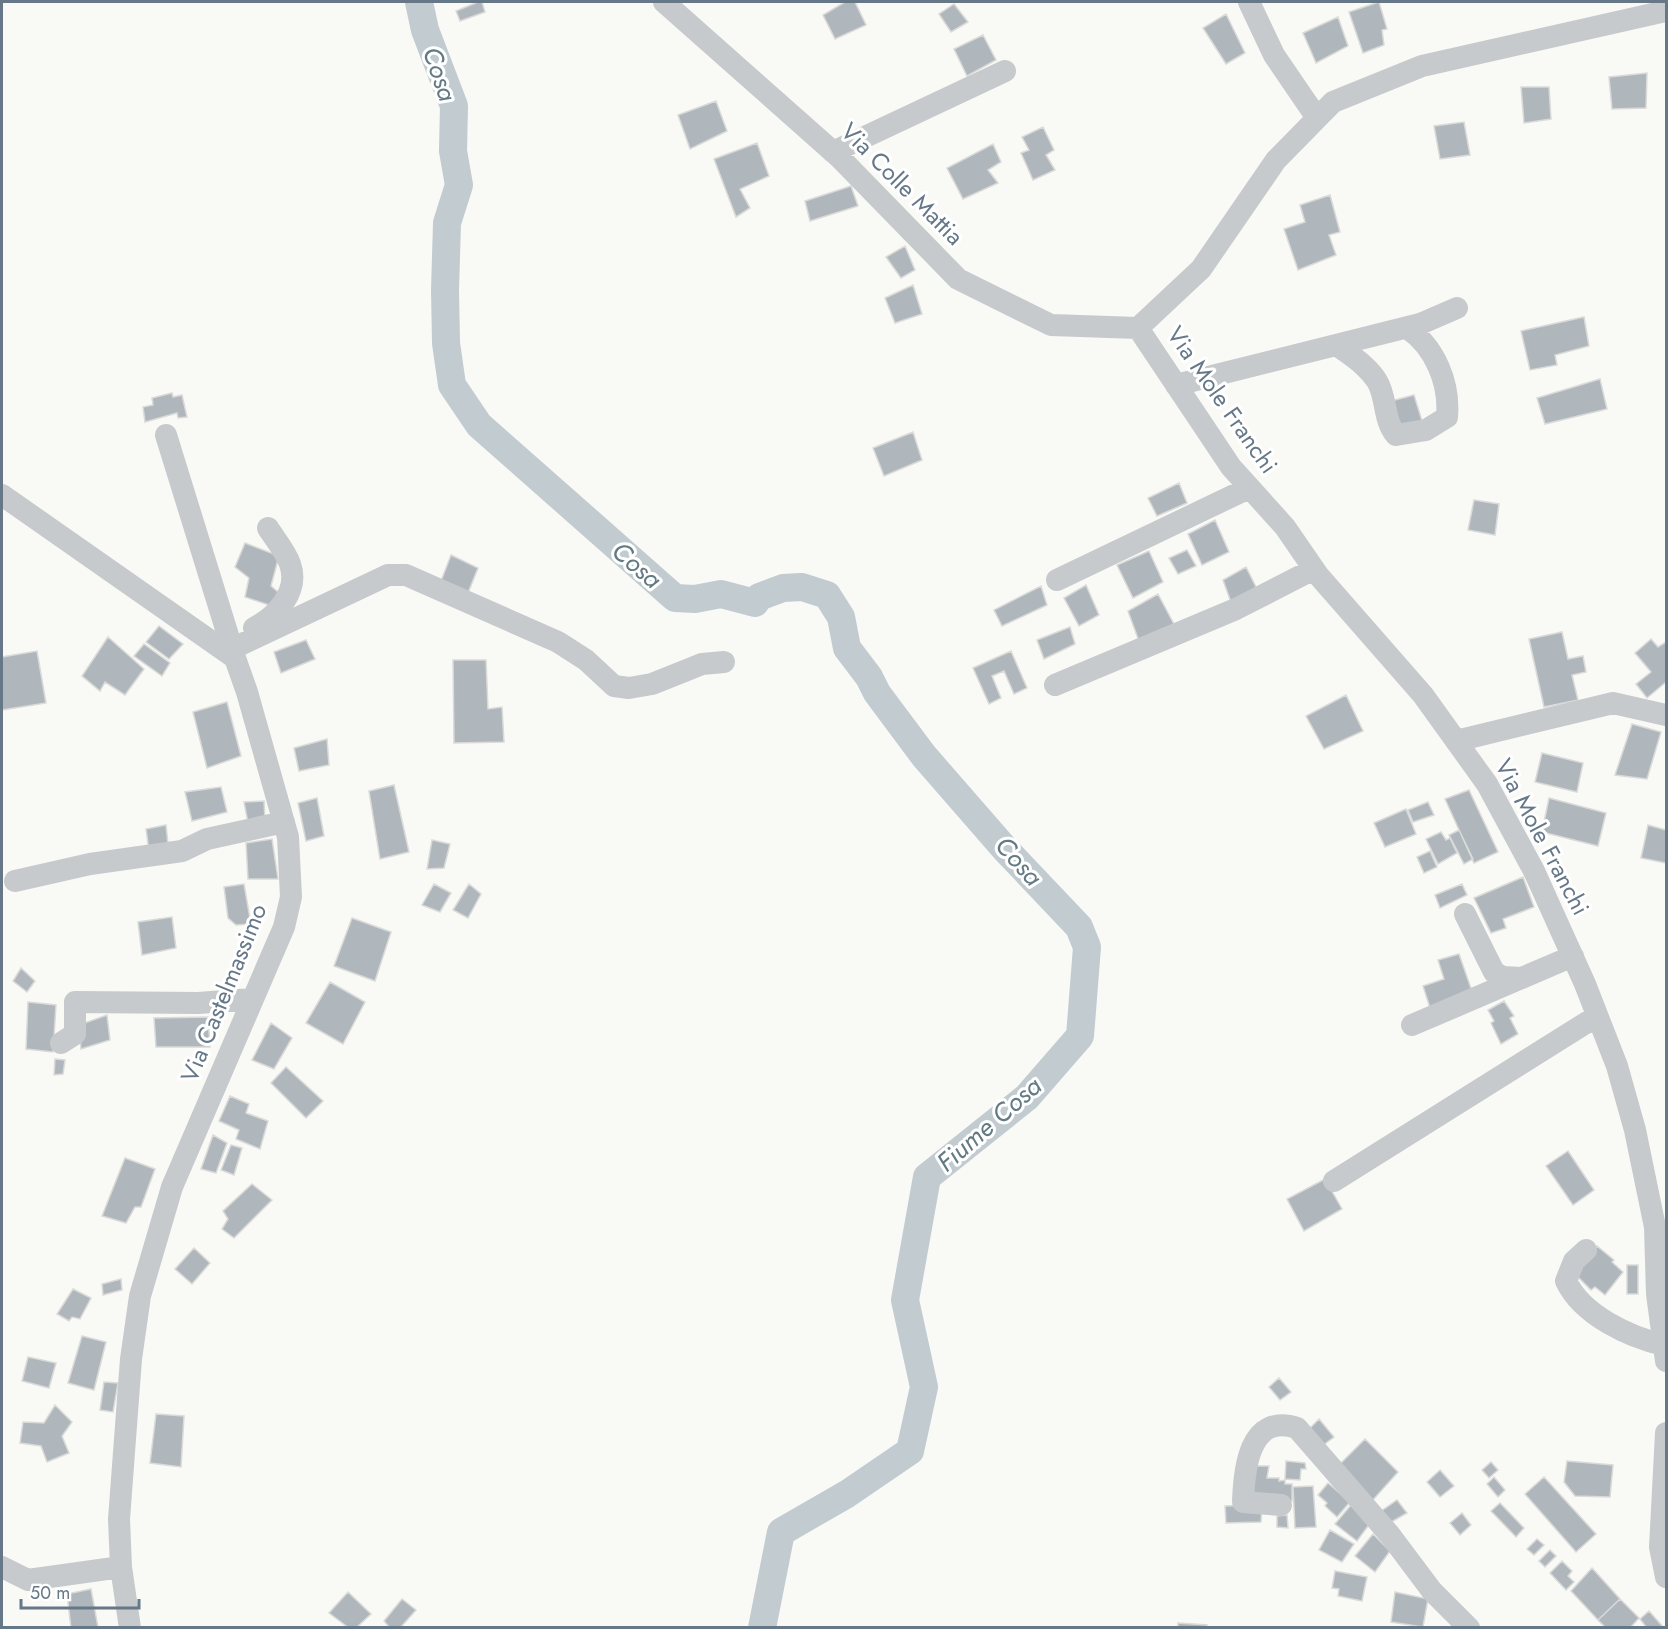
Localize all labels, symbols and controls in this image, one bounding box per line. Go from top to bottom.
water label: Cosa [413,42,467,107]
street label: Via Colle Mattia [833,114,972,253]
street label: Via Mole Franchi [1159,319,1286,480]
water label: Cosa [604,532,671,598]
street label: Via Mole Franchi [1486,752,1598,921]
water label: Cosa [986,828,1052,895]
street label: Via Castelmassimo [172,898,275,1087]
water label: Fiume Cosa [928,1067,1050,1181]
scale bar [21,1572,140,1610]
text: 50 m [30,1580,70,1606]

